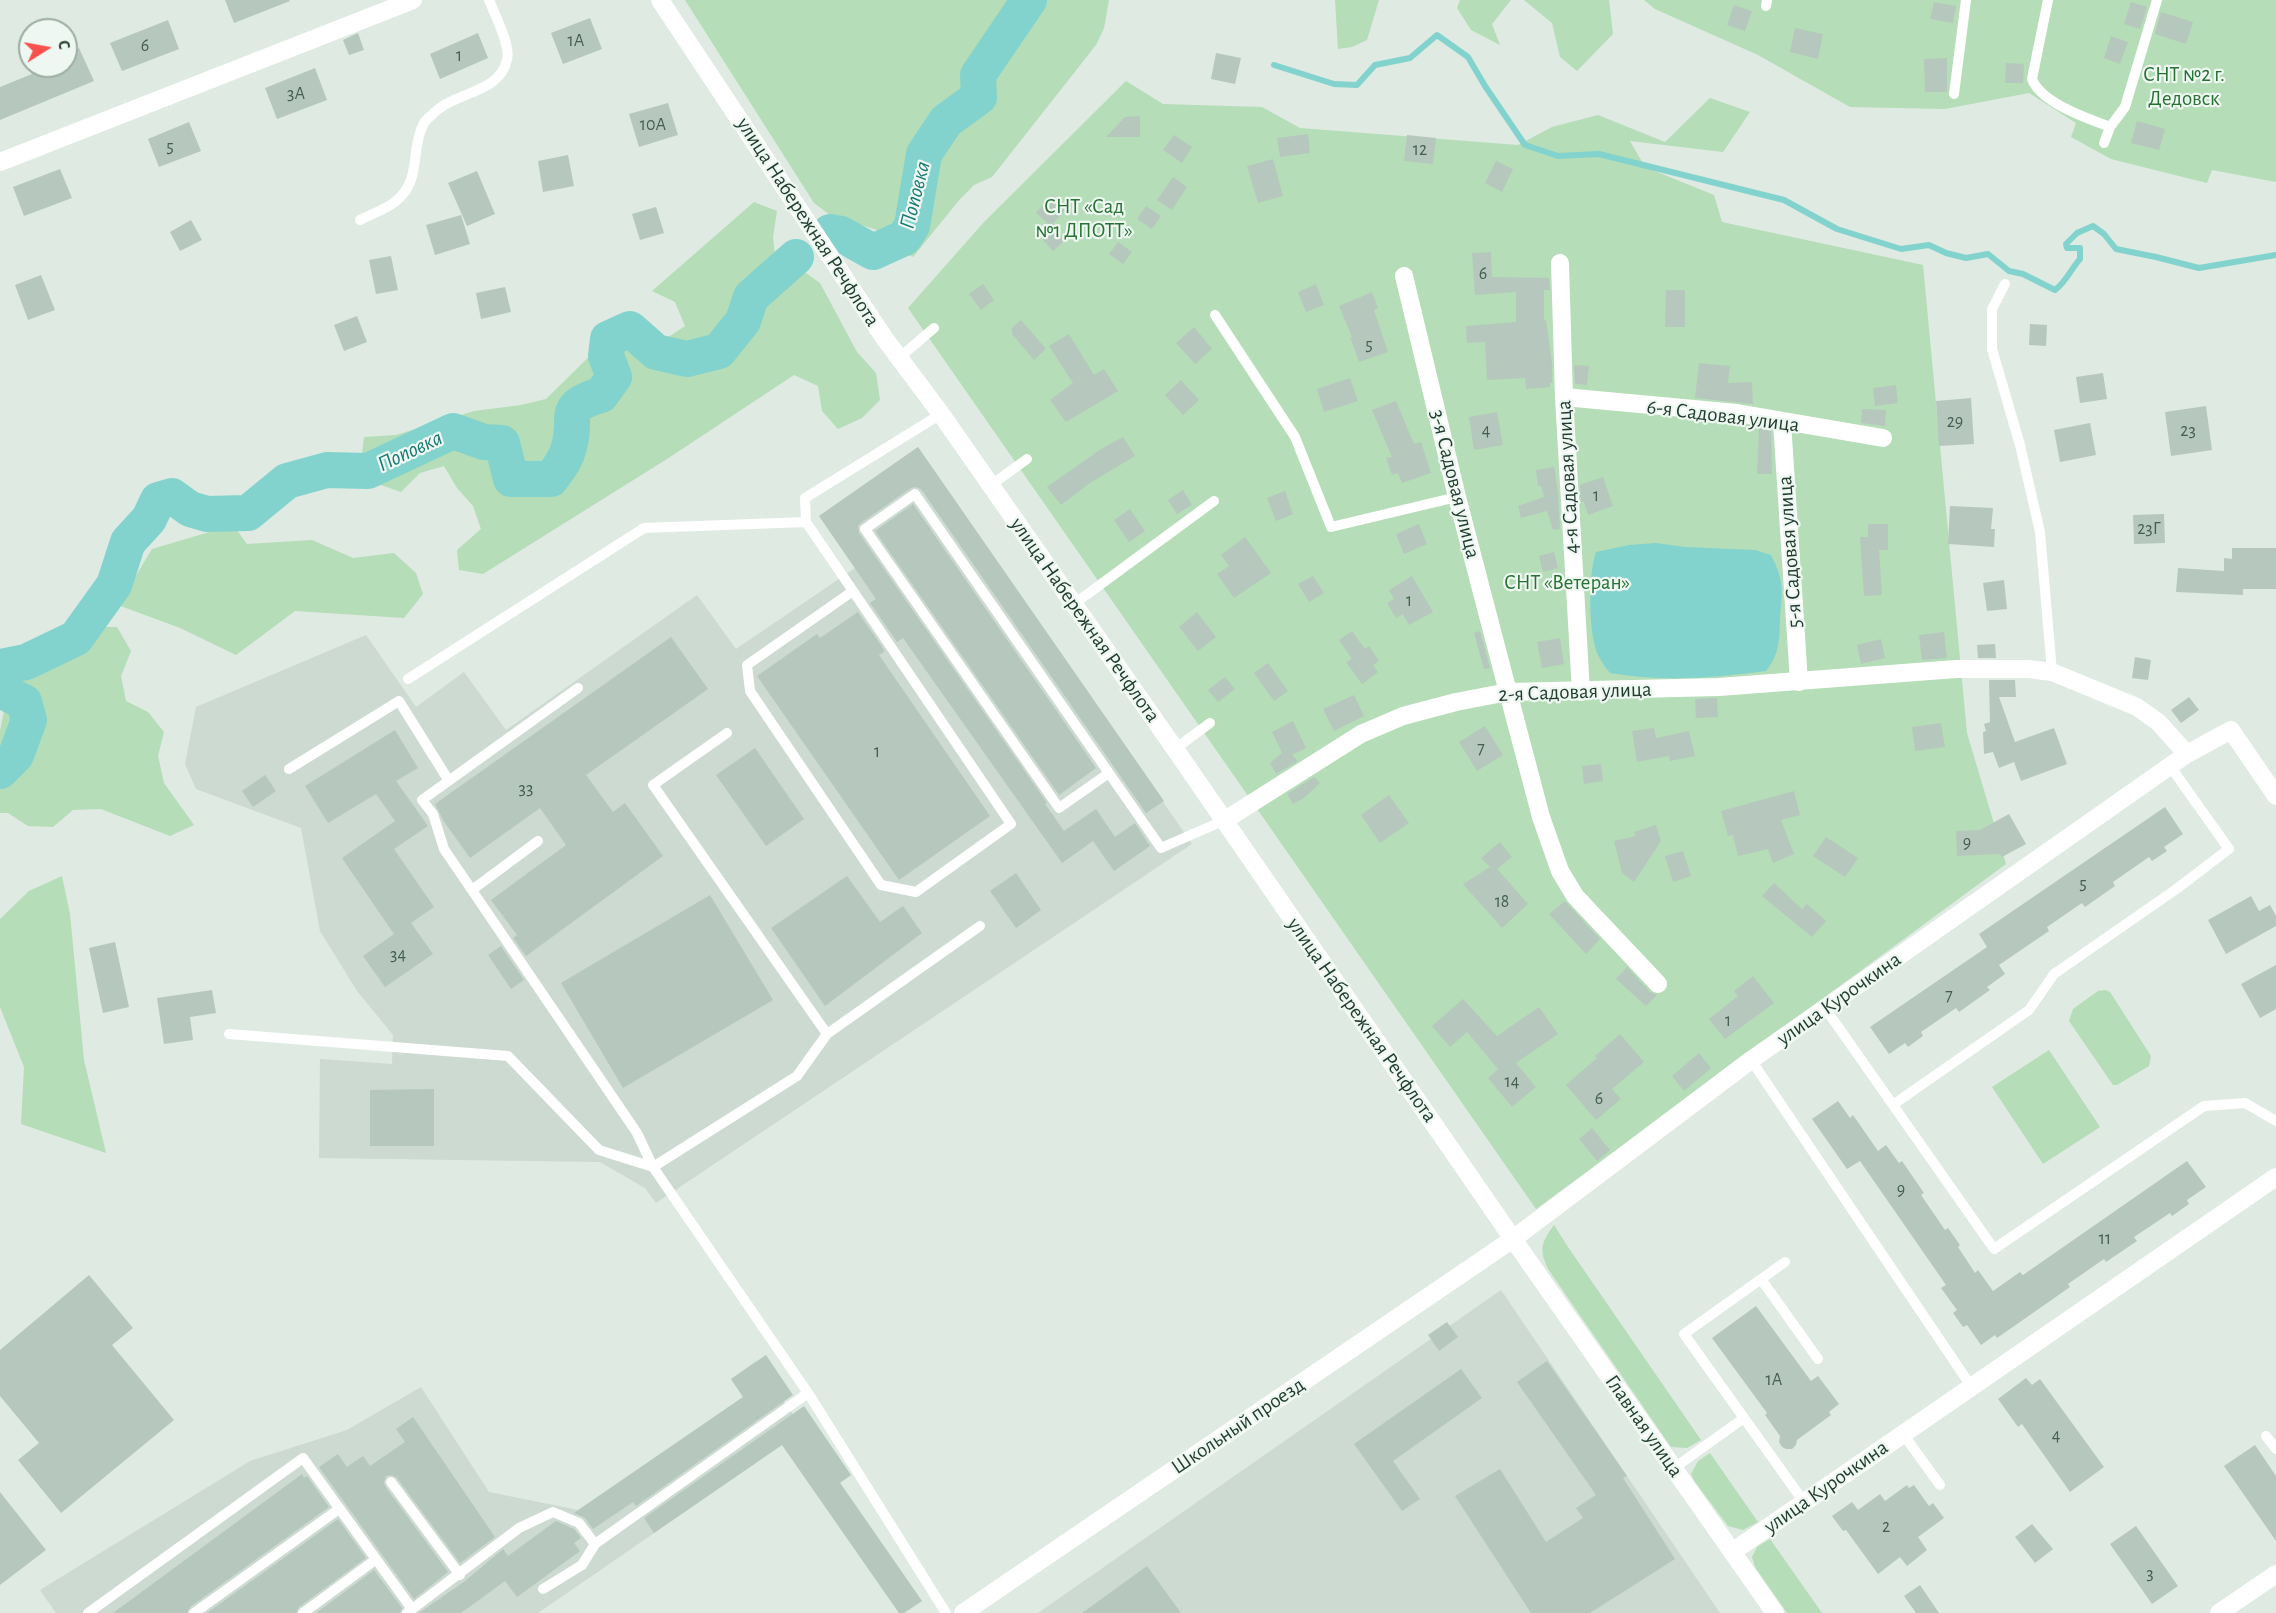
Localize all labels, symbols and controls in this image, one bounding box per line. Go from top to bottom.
north arrow [18,18,78,78]
house number: 1А [568,30,584,52]
house number: 6 [141,35,149,57]
text: С [55,39,72,51]
house number: 1 [456,45,462,67]
park label: СНТ №2 г. Дедовск [2143,62,2225,112]
house number: 3А [287,83,305,105]
street label: улица Набережная Речфлота [731,113,885,331]
house number: 10А [640,114,666,136]
house number: 5 [166,136,174,158]
house number: 12 [1413,139,1427,161]
water label: Поповка [894,159,936,231]
park label: СНТ «Сад №1 ДПОТТ» [1035,194,1133,244]
house number: 6 [1479,263,1487,285]
house number: 5 [1365,334,1373,356]
street label: 6-я Садовая улица [1645,394,1801,438]
street label: 4-я Садовая улица [1551,399,1585,555]
street label: 3-я Садовая улица [1424,407,1486,561]
house number: 29 [1947,411,1963,433]
house number: 4 [1482,420,1490,442]
house number: 23 [2180,420,2196,442]
water label: Поповка [373,425,447,477]
street label: 5-я Садовая улица [1772,475,1808,629]
house number: 1 [1593,485,1599,507]
street label: улица Набережная Речфлота [1005,513,1165,727]
house number: 23Г [2137,518,2161,540]
park label: СНТ «Ветеран» [1504,570,1630,596]
house number: 1 [1406,590,1412,612]
street label: 2-я Садовая улица [1498,677,1652,707]
house number: 7 [1477,738,1485,760]
house number: 1 [874,741,880,763]
house number: 33 [519,778,533,800]
house number: 9 [1963,832,1971,854]
house number: 5 [2079,873,2087,895]
house number: 18 [1495,891,1509,913]
street label: улица Набережная Речфлота [1282,913,1442,1127]
house number: 34 [390,944,406,966]
street label: улица Курочкина [1772,947,1906,1051]
house number: 7 [1945,985,1953,1007]
house number: 1 [1725,1010,1731,1032]
house number: 14 [1505,1071,1519,1093]
house number: 6 [1595,1088,1603,1110]
house number: 9 [1897,1179,1905,1201]
house number: 11 [2099,1228,2111,1250]
house number: 1А [1766,1369,1782,1391]
street label: Главная улица [1599,1370,1689,1482]
street label: Школьный проезд [1166,1372,1310,1480]
house number: 4 [2052,1425,2060,1447]
street label: улица Курочкина [1759,1435,1893,1539]
house number: 2 [1882,1516,1890,1538]
house number: 3 [2146,1563,2154,1585]

